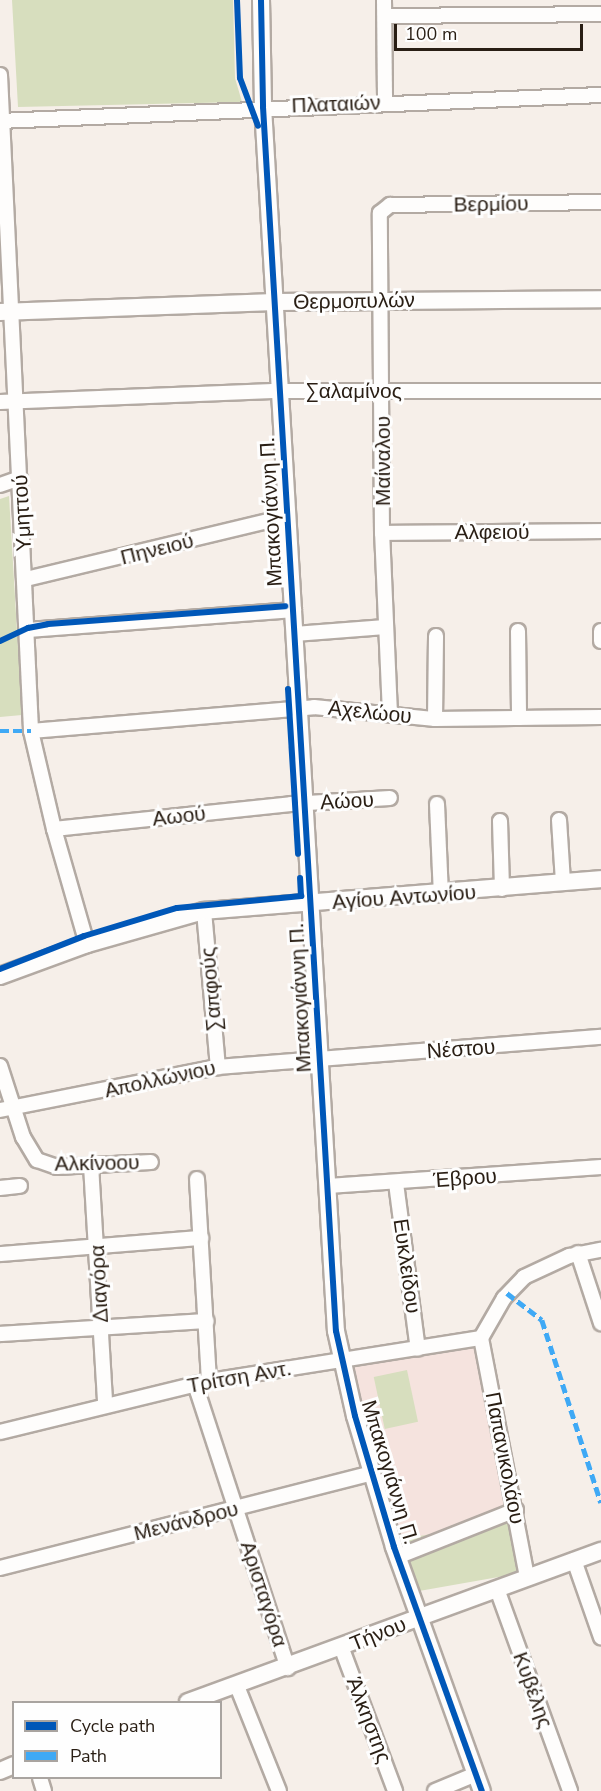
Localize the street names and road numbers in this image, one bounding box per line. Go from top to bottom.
street label: Πλαταιών [291,90,381,118]
street label: Βερμίου [453,191,529,217]
street label: Θερμοπυλών [293,287,415,315]
street label: Σαλαμίνος [306,378,402,404]
street label: Μαίναλου [370,416,396,506]
street label: Μπακογιάννη Π. [255,437,287,587]
street label: Υμηττού [7,474,37,552]
street label: Αλφειού [455,519,529,545]
street label: Πηνειού [118,528,196,570]
street label: Αχελώου [327,695,413,729]
street label: Αώου [320,787,374,815]
street label: Αωού [151,801,207,831]
street label: Αγίου Αντωνίου [331,879,477,915]
street label: Μπακογιάννη Π. [284,923,316,1073]
street label: Σαπφούς [195,946,227,1032]
street label: Νέστου [426,1034,496,1064]
street label: Απολλώνιου [102,1055,218,1103]
street label: Αλκίνοου [54,1150,140,1176]
street label: Έβρου [432,1163,498,1193]
street label: Ευκλείδου [388,1217,426,1315]
street label: Διαγόρα [84,1244,114,1324]
street label: Τρίτση Αντ. [185,1356,293,1398]
street label: Παπανικολάου [480,1390,530,1526]
street label: Μπακογιάννη Π. [356,1397,424,1547]
street label: Μενάνδρου [131,1496,241,1546]
street label: Αρισταγόρα [235,1538,293,1650]
street label: Τήνου [346,1611,410,1657]
street label: Κυβέλης [508,1648,558,1732]
street label: Άλκηστης [341,1674,397,1766]

